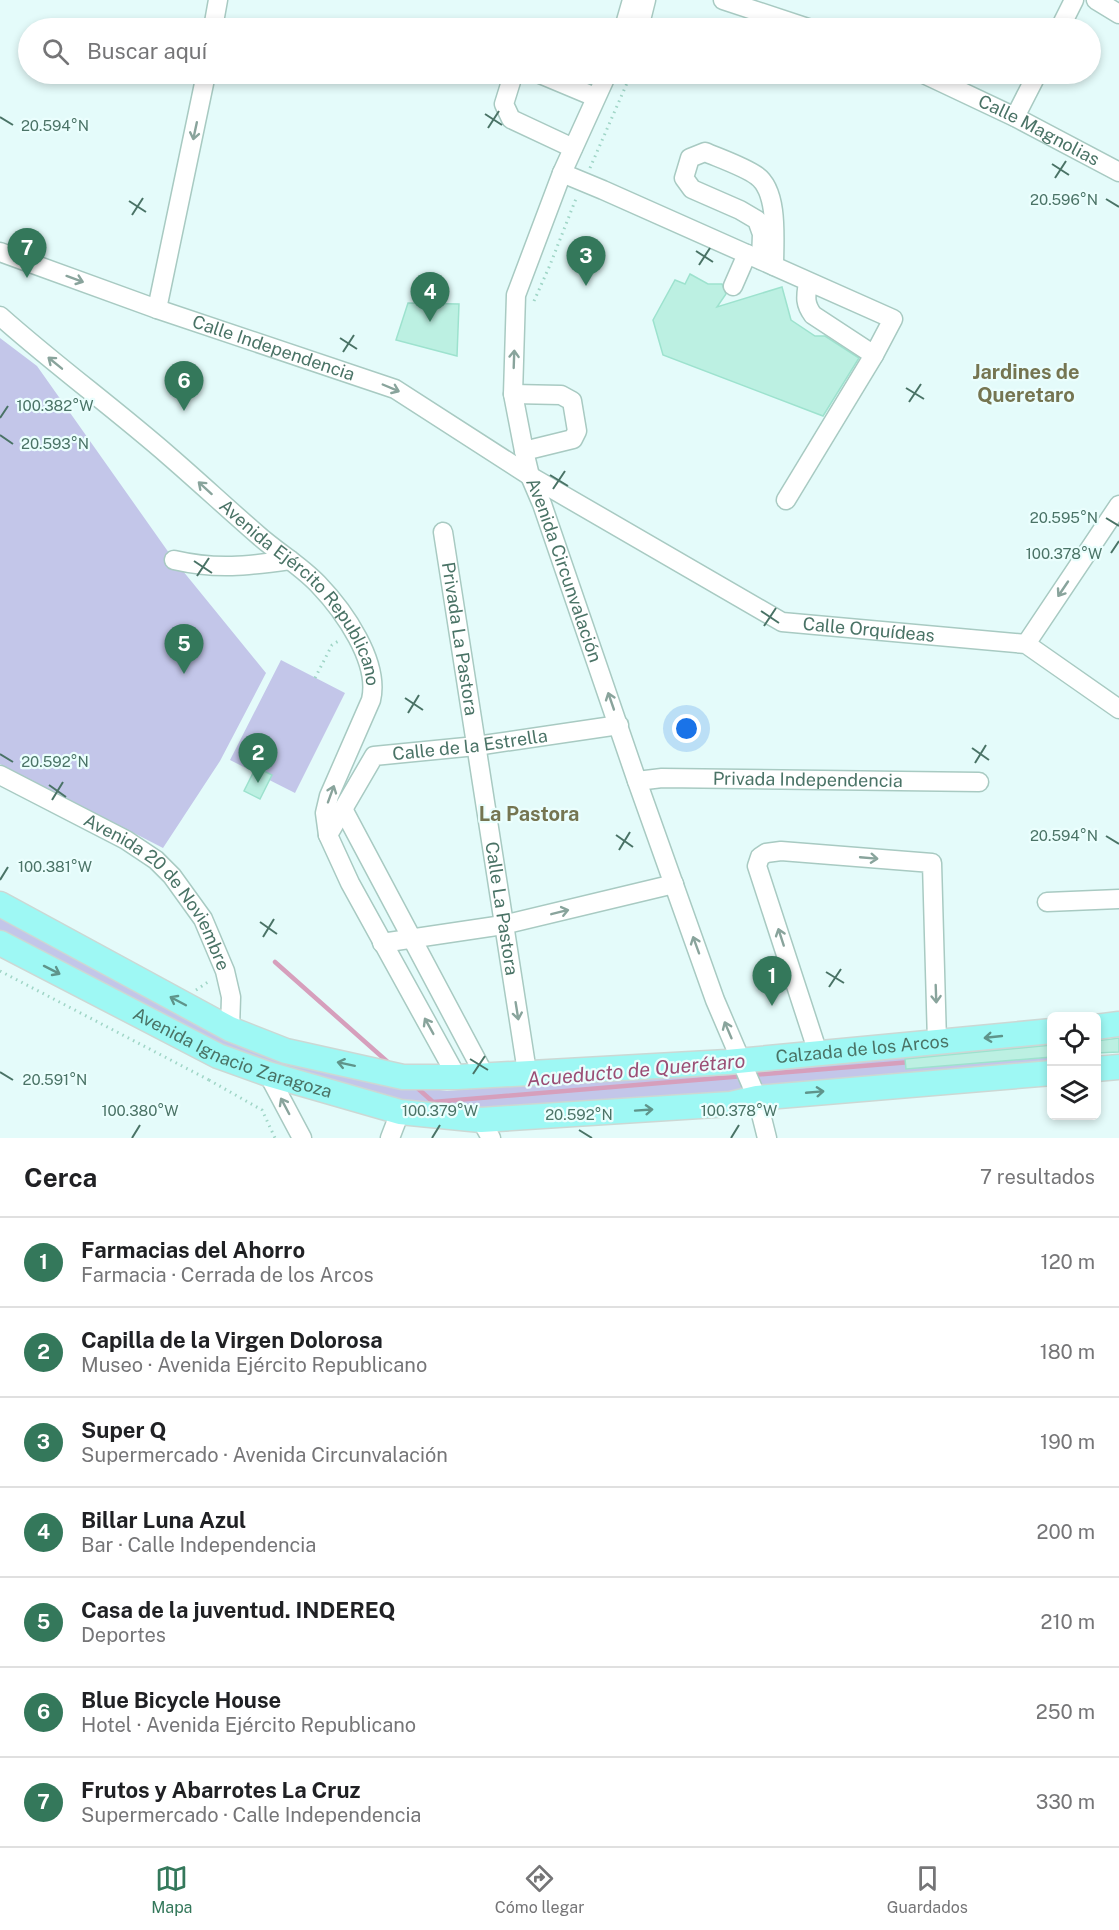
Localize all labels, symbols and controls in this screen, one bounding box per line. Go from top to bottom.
search box [18,18,1101,84]
icon: search [39,35,72,68]
text: Buscar aquí [87,38,207,64]
street label: Calle Magnolias [975,90,1103,170]
text: 20.594°N [21,117,89,134]
one-way arrow [188,121,200,140]
text: 20.596°N [1030,191,1098,208]
pin: 7 [8,228,46,278]
pin: 3 [566,236,606,286]
pin: 4 [410,272,450,322]
one-way arrow [65,275,84,286]
street label: Calle Independencia [190,311,358,385]
one-way arrow [509,349,520,369]
one-way arrow [48,356,63,370]
district label: Jardines de Queretaro [972,360,1080,407]
pin: 6 [164,362,204,411]
one-way arrow [382,384,400,395]
text: 100.382°W [17,397,94,414]
text: 20.593°N [21,435,89,452]
street label: Avenida Circunvalación [522,474,606,665]
one-way arrow [198,481,213,495]
street label: Avenida Ejército Republicano [215,495,384,687]
text: 20.595°N [1030,509,1098,526]
text: 100.378°W [1026,545,1102,562]
street label: Privada La Pastora [438,560,482,717]
one-way arrow [1057,580,1069,596]
street label: Calle Orquídeas [802,613,936,646]
pin: 5 [164,624,204,674]
one-way arrow [605,692,616,711]
your location [672,714,701,743]
street label: Calle de la Estrella [391,725,549,764]
pin: 2 [238,734,278,783]
text: 20.592°N [21,753,89,770]
street label: Privada Independencia [713,768,903,791]
one-way arrow [326,786,337,804]
district label: La Pastora [479,802,579,826]
street label: Avenida 20 de Noviembre [80,809,234,973]
text: 20.594°N [1030,827,1098,844]
street label: Calle La Pastora [481,840,523,977]
one-way arrow [858,853,878,864]
text: 100.381°W [18,858,92,875]
one-way arrow [550,905,569,917]
one-way arrow [774,928,785,947]
one-way arrow [689,936,700,955]
pin: 1 [752,956,792,1006]
one-way arrow [43,964,60,976]
one-way arrow [930,984,942,1004]
one-way arrow [170,995,188,1006]
one-way arrow [512,1000,523,1020]
street label: Avenida Ignacio Zaragoza [130,1003,335,1102]
map controls [1047,1012,1101,1120]
button: locate [1047,1012,1101,1066]
one-way arrow [423,1018,435,1035]
one-way arrow [722,1022,733,1040]
street label: Calzada de los Arcos [775,1030,950,1067]
one-way arrow [984,1032,1004,1043]
water label: Acueducto de Querétaro [526,1048,746,1092]
one-way arrow [337,1058,356,1070]
button: layers [1047,1066,1101,1120]
text: 20.591°N [23,1071,87,1088]
one-way arrow [805,1087,825,1098]
one-way arrow [279,1098,291,1115]
text: 100.380°W [101,1102,179,1119]
text: 100.379°W [402,1102,478,1119]
text: 100.378°W [701,1102,777,1119]
one-way arrow [634,1104,654,1115]
text: 20.592°N [545,1106,613,1123]
text: Cerca [24,1162,97,1193]
text: 7 resultados [980,1165,1095,1189]
text: Farmacias del Ahorro [81,1237,305,1263]
text: 1 [39,1250,48,1274]
text: 120 m [1041,1250,1095,1274]
text: Farmacia · Cerrada de los Arcos [81,1263,374,1287]
text: Capilla de la Virgen Dolorosa [81,1327,383,1353]
text: 2 [37,1340,50,1364]
text: 180 m [1040,1340,1095,1364]
text: Museo · Avenida Ejército Republicano [81,1353,427,1377]
text: Super Q [81,1417,166,1443]
text: 3 [37,1430,50,1454]
text: 190 m [1040,1430,1095,1454]
text: Supermercado · Avenida Circunvalación [81,1443,448,1467]
text: Billar Luna Azul [81,1507,246,1533]
text: 4 [37,1520,50,1544]
text: 200 m [1037,1520,1095,1544]
text: Bar · Calle Independencia [81,1533,316,1557]
text: Casa de la juventud. INDEREQ [81,1597,396,1623]
text: 5 [37,1610,50,1634]
text: 210 m [1041,1610,1095,1634]
text: Deportes [81,1623,166,1647]
text: Blue Bicycle House [81,1687,281,1713]
text: 6 [37,1700,50,1724]
text: 250 m [1036,1700,1095,1724]
text: Hotel · Avenida Ejército Republicano [81,1713,416,1737]
text: Frutos y Abarrotes La Cruz [81,1777,360,1803]
text: 7 [37,1790,50,1814]
text: 330 m [1036,1790,1095,1814]
text: Supermercado · Calle Independencia [81,1803,421,1827]
tab: Mapa [151,1862,192,1917]
tab: Cómo llegar [495,1862,584,1917]
tab: Guardados [887,1862,968,1917]

